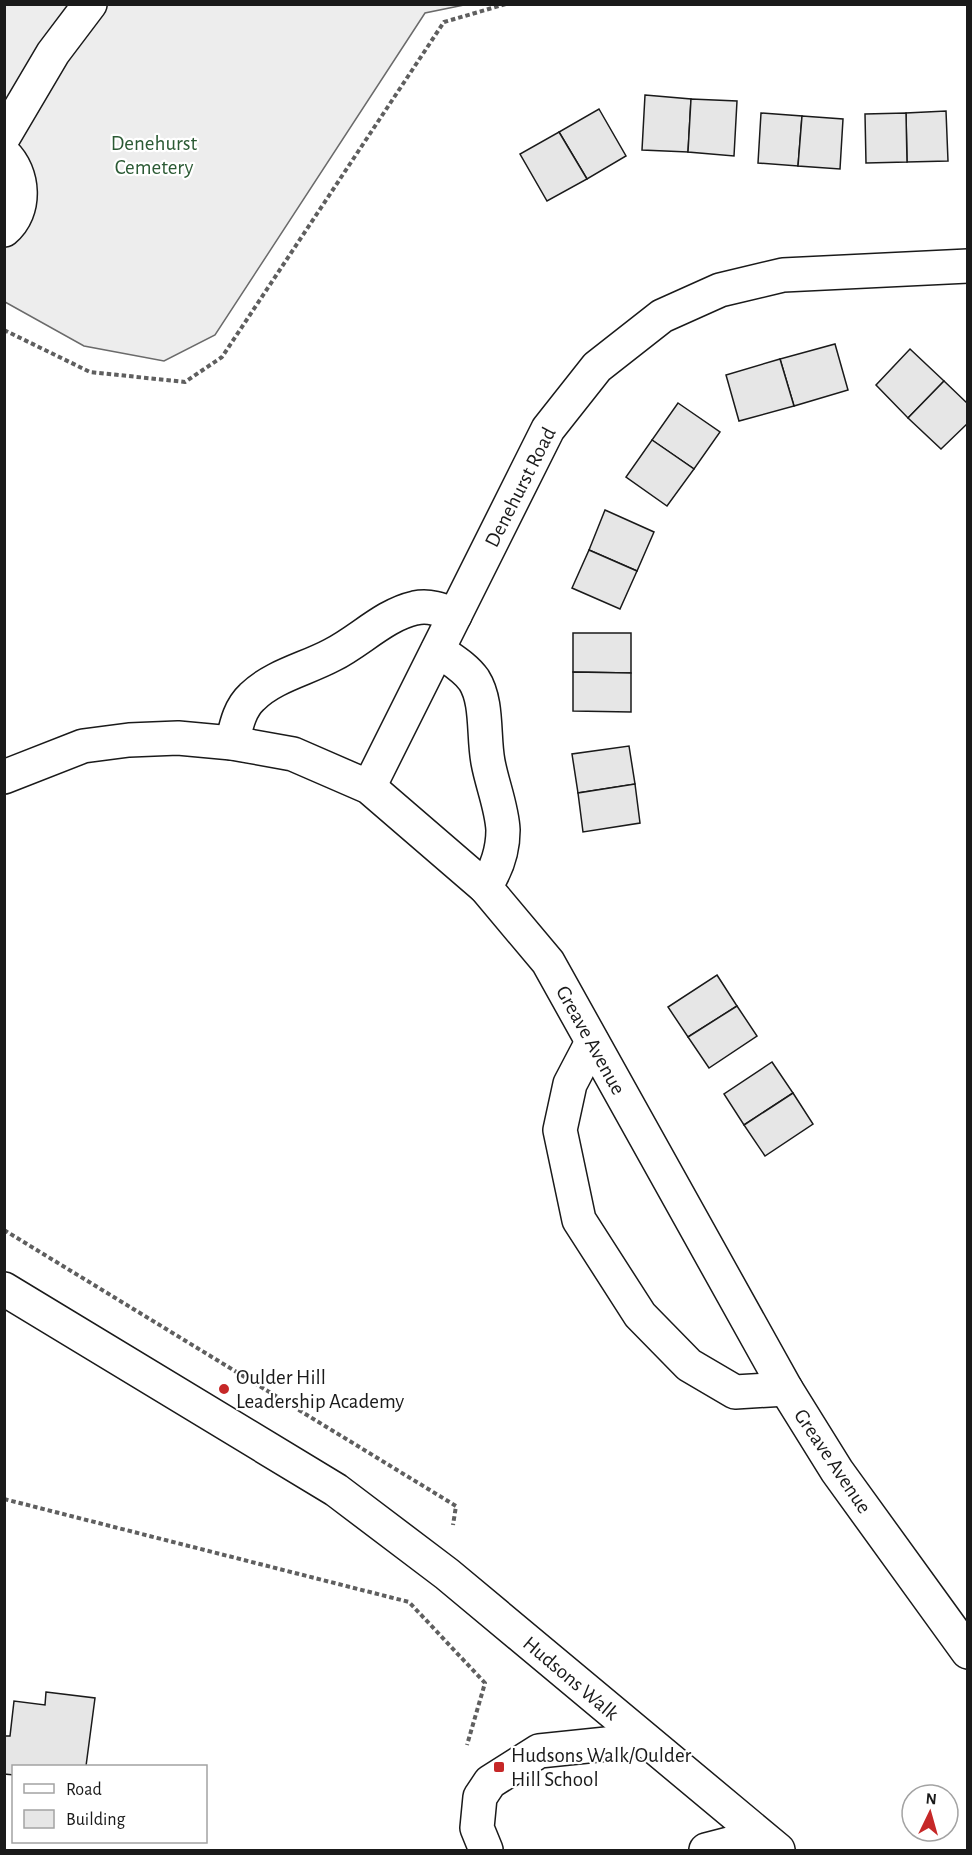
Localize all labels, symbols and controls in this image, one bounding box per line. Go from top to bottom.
park label: Denehurst Cemetery [111,133,198,178]
street label: Denehurst Road [481,424,560,551]
street label: Greave Avenue [552,982,629,1098]
place label: Oulder Hill Leadership Academy [236,1367,404,1412]
marker: Oulder Hill Leadership Academy [217,1382,231,1396]
street label: Greave Avenue [790,1405,875,1517]
street label: Hudsons Walk [519,1632,623,1725]
place label: Hudsons Walk/Oulder Hill School [511,1745,692,1790]
marker: Hudsons Walk/Oulder Hill School [492,1760,506,1774]
legend [12,1765,207,1843]
text: Road [66,1781,102,1799]
north arrow [900,1783,960,1843]
text: N [925,1791,937,1808]
text: Building [66,1811,126,1829]

